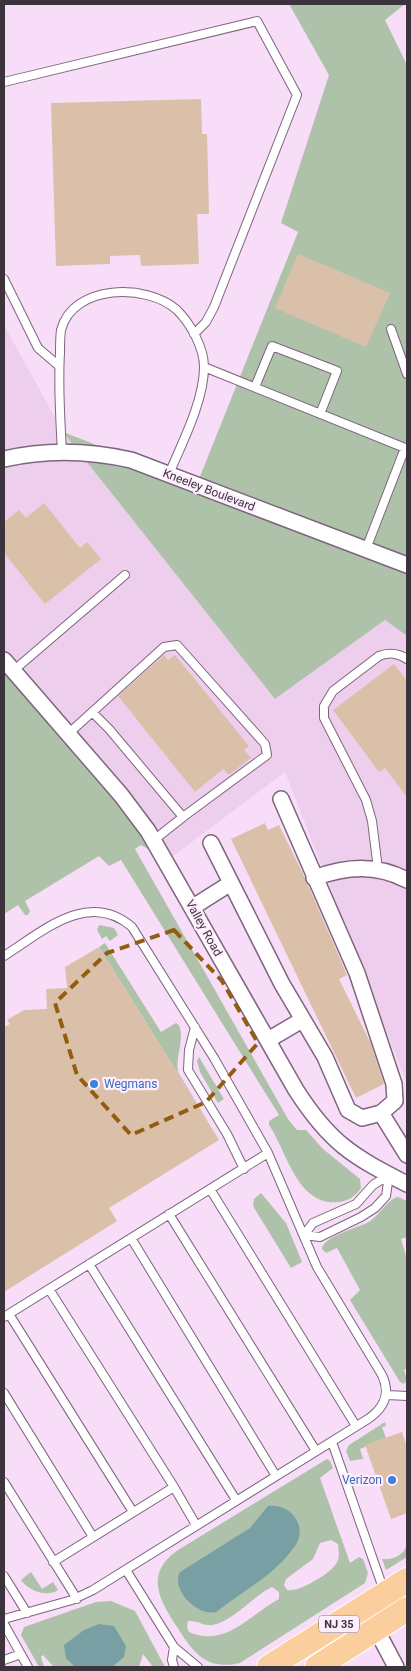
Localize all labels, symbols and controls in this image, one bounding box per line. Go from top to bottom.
street label: Kneeley Boulevard [161,466,257,514]
street label: Valley Road [183,897,225,959]
place label: Wegmans [104,1077,157,1091]
marker: Wegmans [88,1078,100,1090]
place label: Verizon [342,1473,382,1487]
marker: Verizon [386,1474,398,1486]
road number: NJ 35 [319,1616,359,1632]

